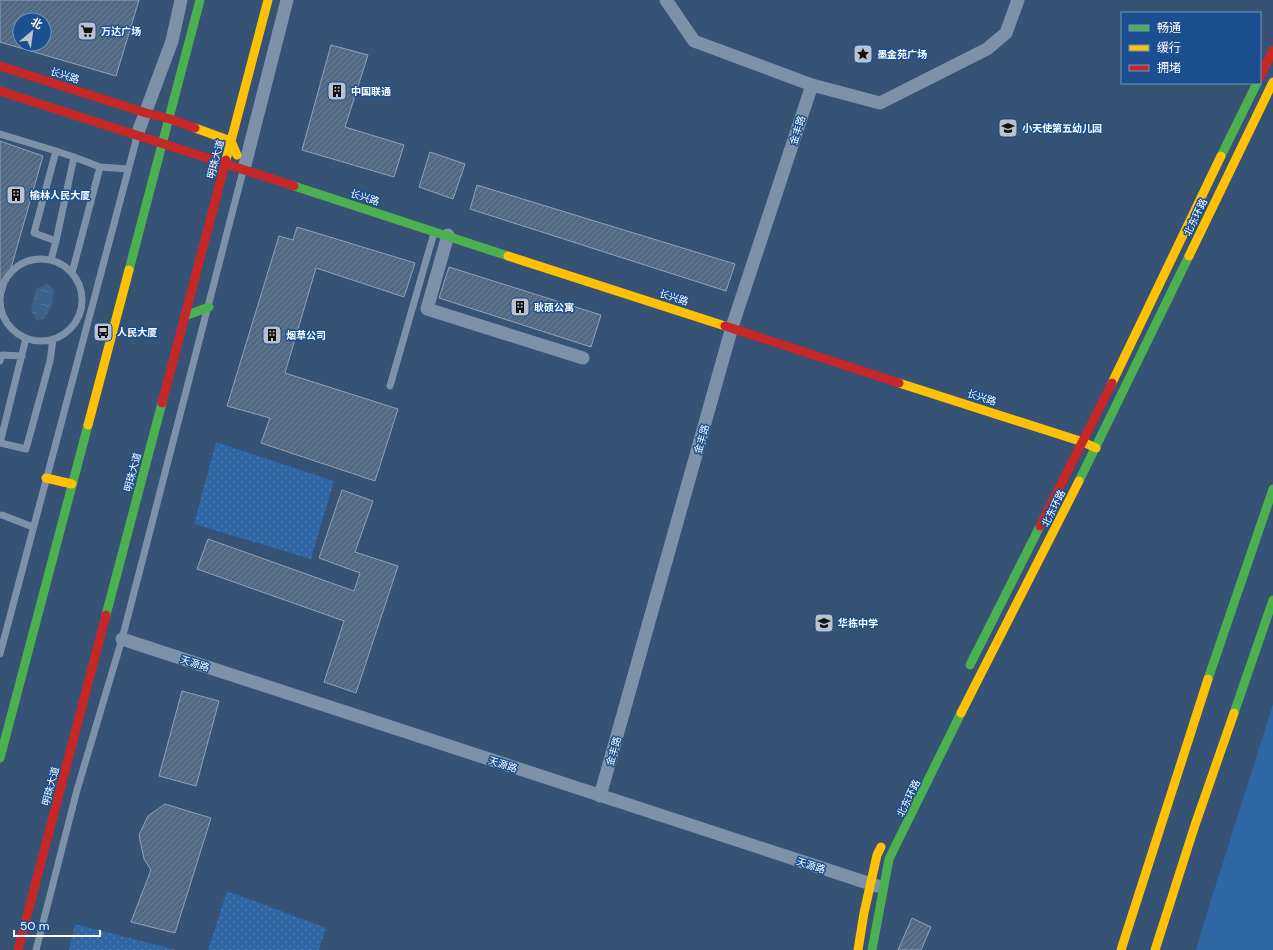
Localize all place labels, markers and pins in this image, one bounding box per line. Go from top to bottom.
supermarket icon: 万达广场 [76,20,98,42]
place label: 万达广场 [101,25,141,38]
place icon: 墨金苑广场 [852,43,874,65]
place label: 墨金苑广场 [877,48,927,61]
building icon: 中国联通 [326,80,348,102]
place label: 中国联通 [351,85,391,98]
school or university icon: 小天使第五幼儿园 [997,117,1019,139]
place label: 小天使第五幼儿园 [1022,122,1102,135]
building icon: 榆林人民大厦 [5,184,27,206]
place label: 榆林人民大厦 [29,189,90,202]
building icon: 耿硕公寓 [509,296,531,318]
place label: 耿硕公寓 [534,301,574,314]
bus stop icon: 人民大厦 [92,321,114,343]
building icon: 烟草公司 [261,324,283,346]
place label: 人民大厦 [117,326,157,339]
place label: 烟草公司 [286,329,326,342]
school or university icon: 华栋中学 [813,612,835,634]
place label: 华栋中学 [838,617,878,630]

